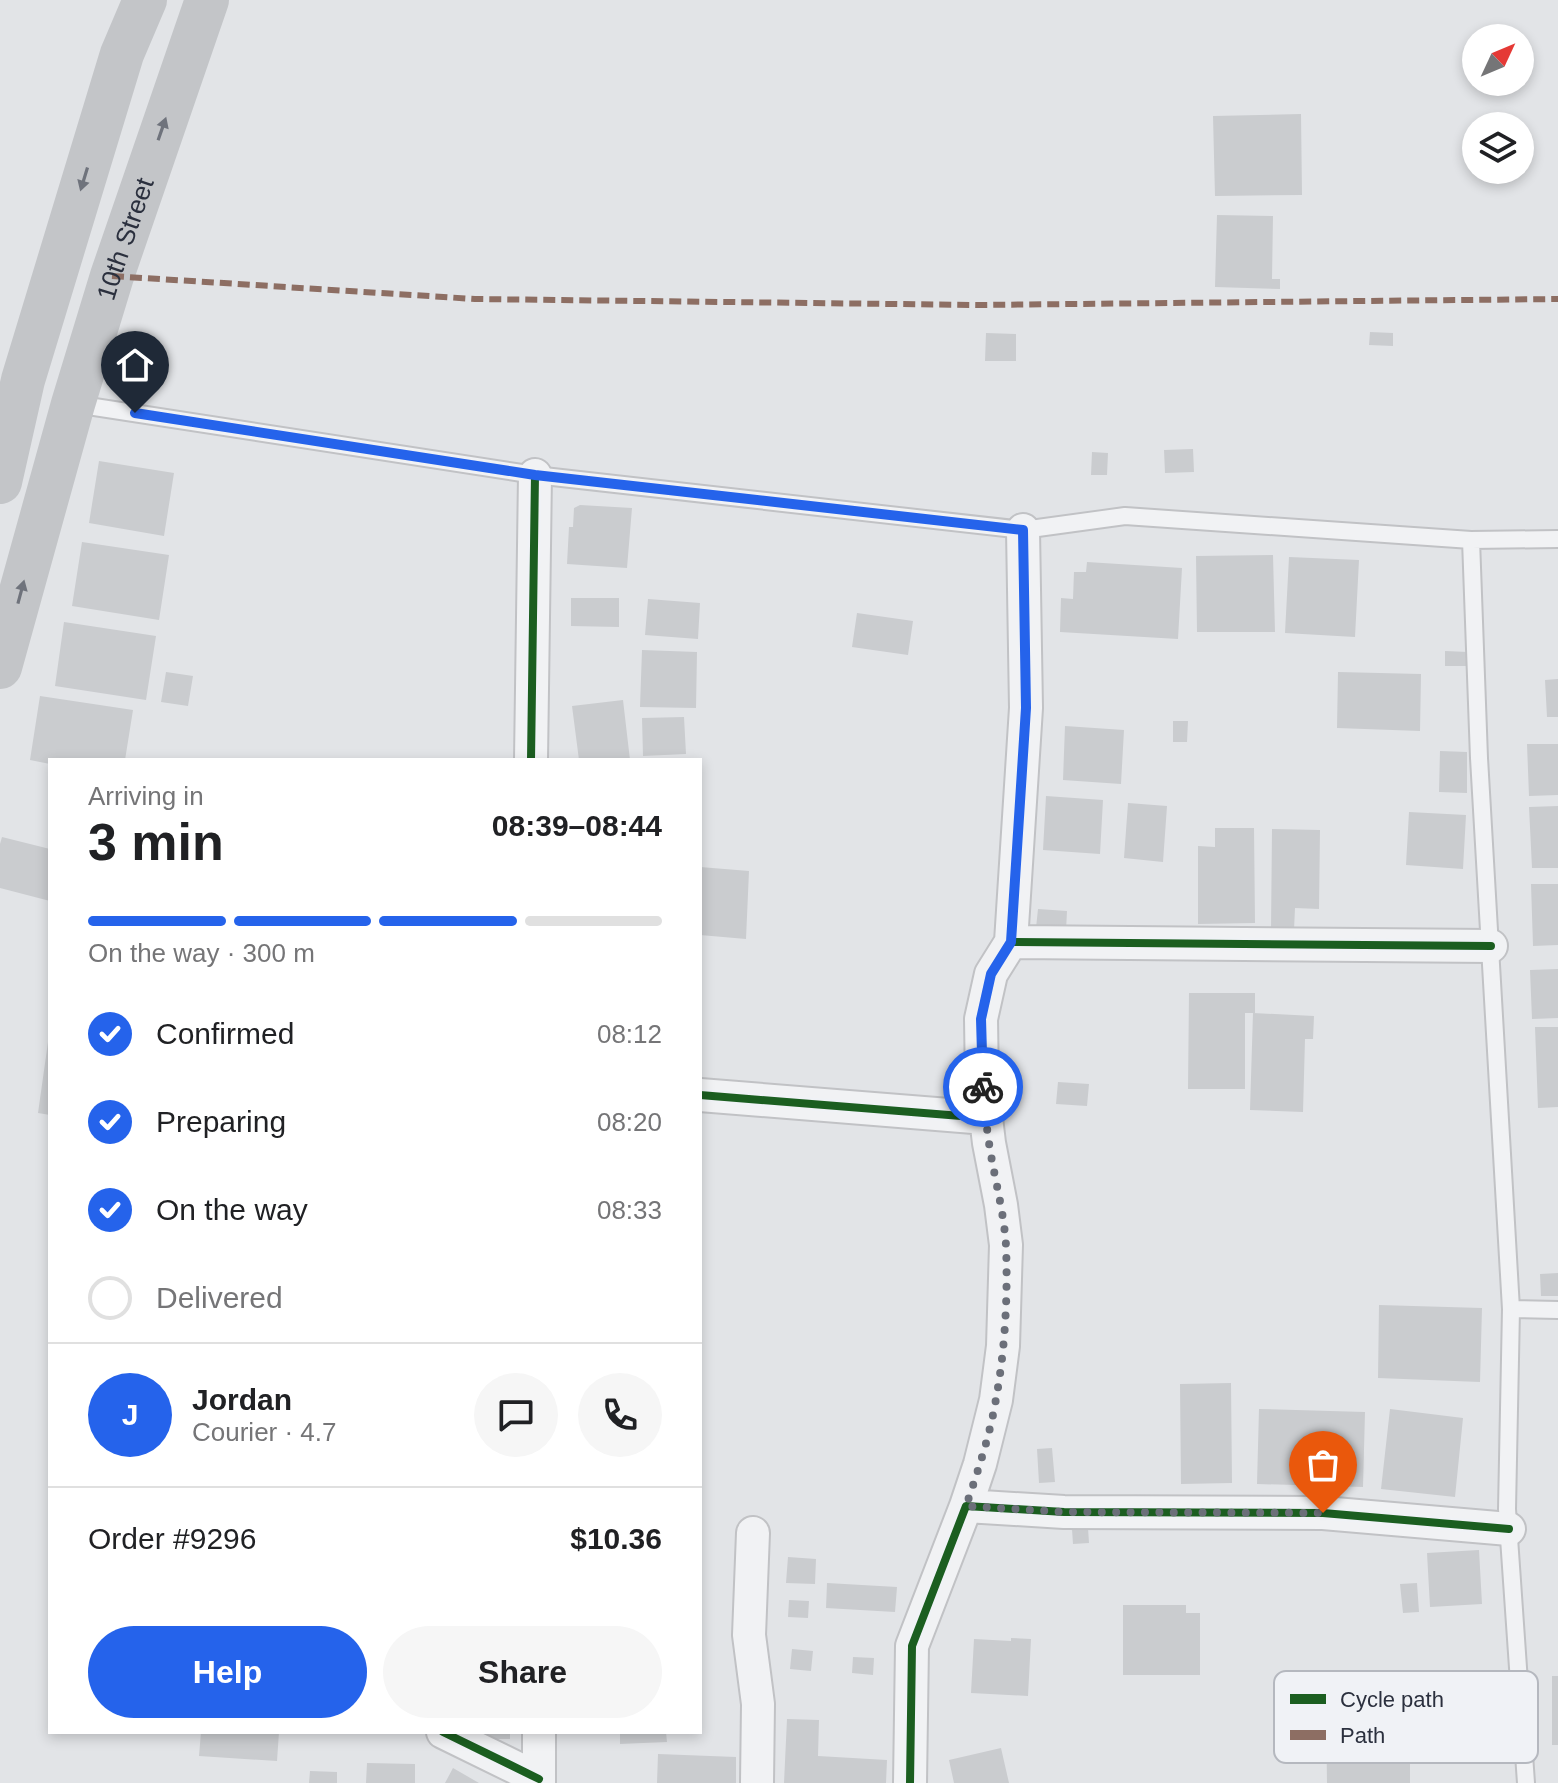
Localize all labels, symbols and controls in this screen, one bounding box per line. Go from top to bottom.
north arrow [1462,24,1534,96]
map controls [1462,24,1534,184]
button: layers [1462,112,1534,184]
one-way arrow [157,117,169,141]
one-way arrow [77,168,90,192]
street label: 10th Street [91,173,160,304]
pin [101,331,169,413]
icon: home [113,343,157,387]
one-way arrow [15,579,28,603]
text: Arriving in [88,781,204,811]
text: 08:39–08:44 [492,809,662,842]
text: 3 min [88,813,224,871]
text: On the way · 300 m [88,938,315,968]
icon: check [88,1012,132,1056]
text: Confirmed [156,1017,294,1050]
text: 08:12 [597,1019,662,1049]
courier [943,1047,1023,1127]
icon: bike [961,1065,1005,1109]
icon: check [88,1100,132,1144]
text: Preparing [156,1105,286,1138]
text: 08:20 [597,1107,662,1137]
icon: check [88,1188,132,1232]
text: On the way [156,1193,308,1226]
text: 08:33 [597,1195,662,1225]
text: Delivered [156,1281,283,1314]
button: chat [474,1373,558,1457]
button: phone [578,1373,662,1457]
text: Jordan [192,1383,292,1416]
text: J [122,1398,138,1431]
text: Courier · 4.7 [192,1417,337,1447]
pin [1289,1431,1357,1513]
icon: bag [1301,1443,1345,1487]
text: Order #9296 [88,1522,256,1555]
text: $10.36 [570,1522,662,1555]
button: Help [88,1626,367,1718]
button: Share [383,1626,662,1718]
legend [1274,1671,1538,1763]
text: Cycle path [1340,1687,1444,1712]
text: Path [1340,1723,1385,1748]

